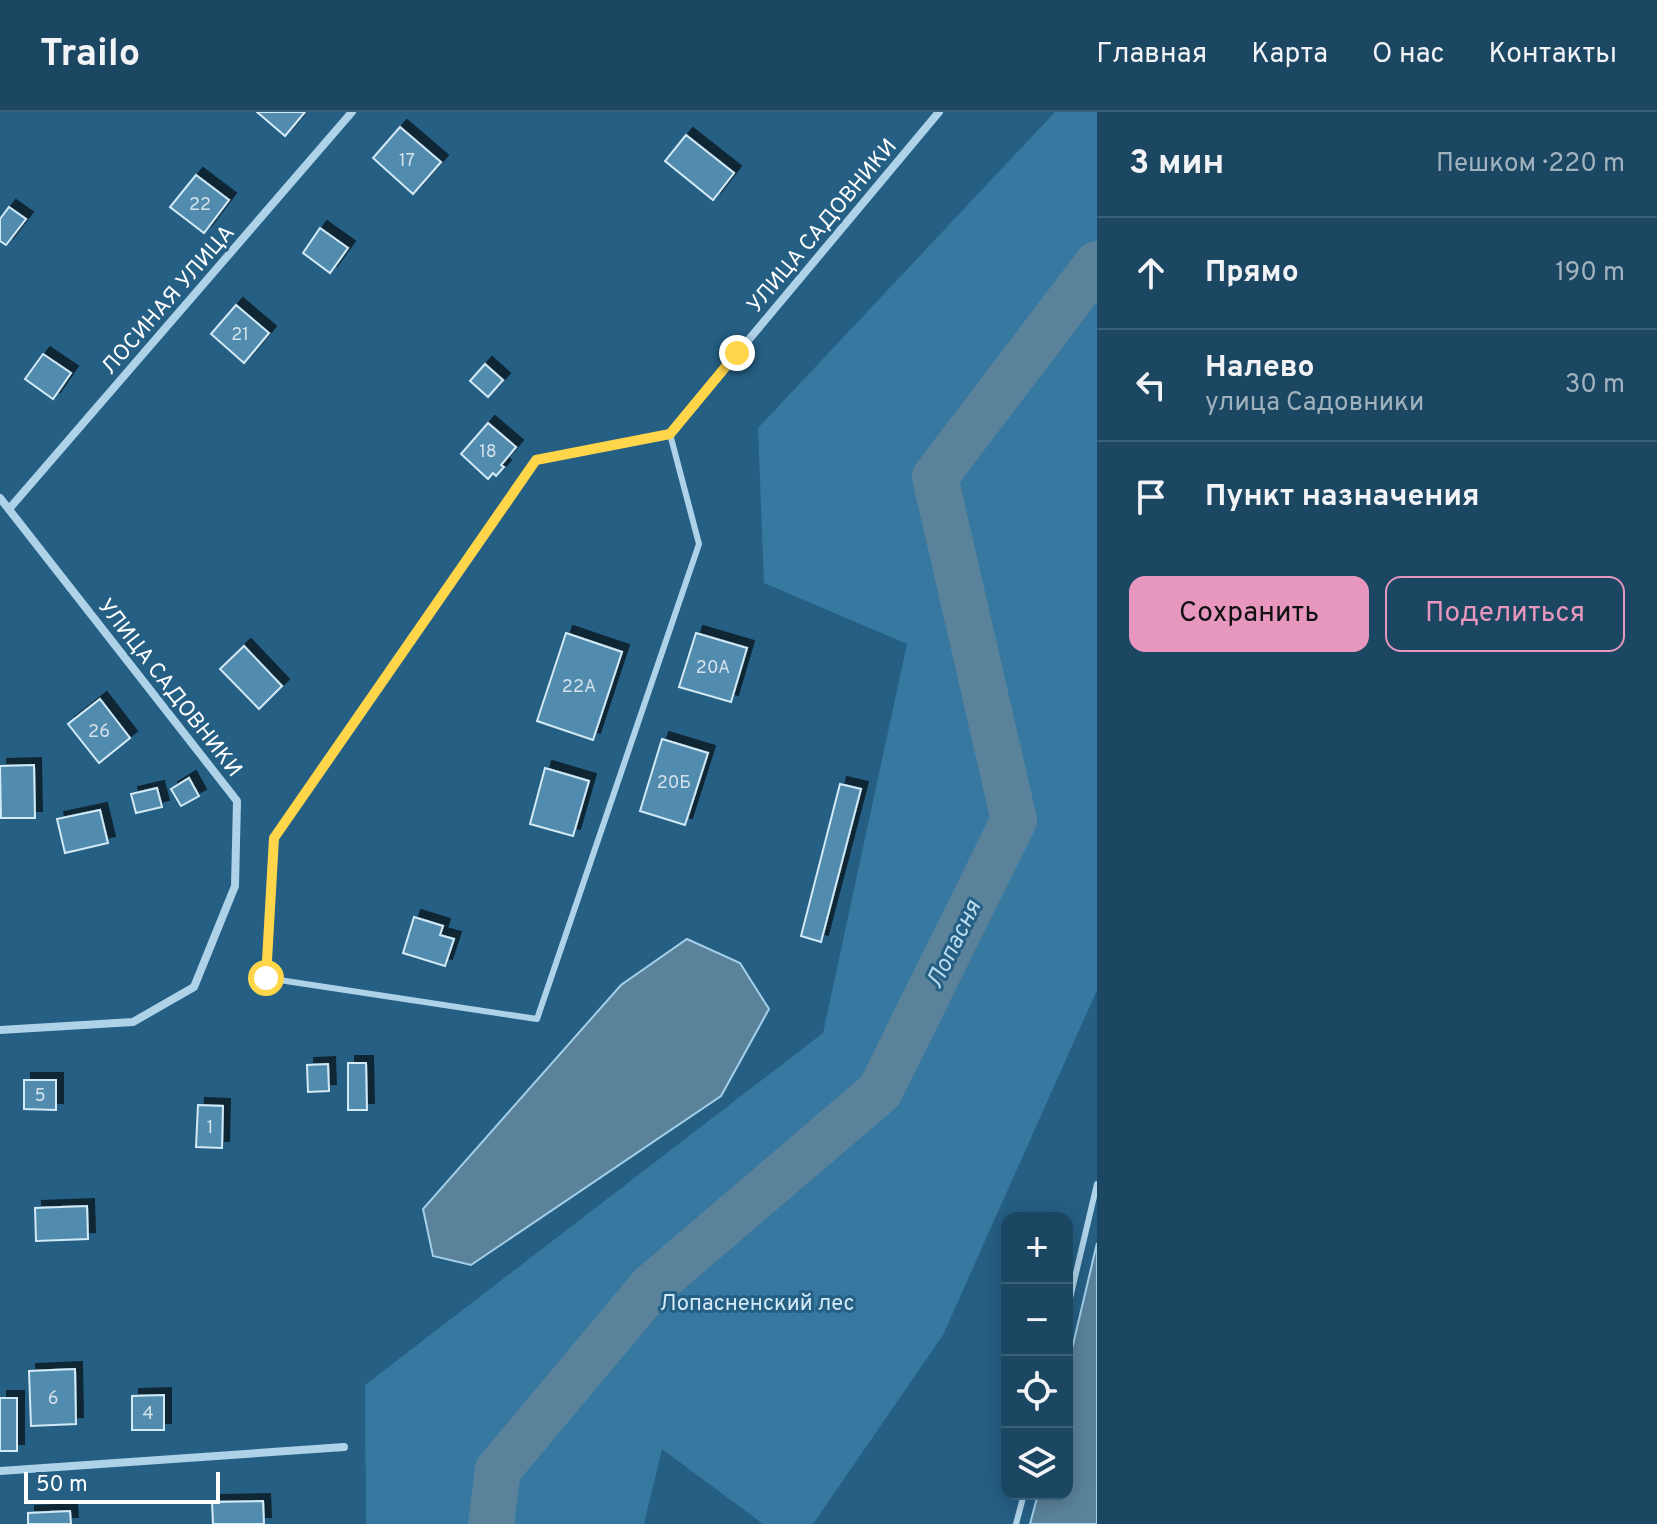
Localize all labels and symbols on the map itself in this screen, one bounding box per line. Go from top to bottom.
street label: УЛИЦА САДОВНИКИ [742,134,904,319]
house number: 17 [399,150,415,173]
house number: 22 [189,194,211,217]
street label: ЛОСИНАЯ УЛИЦА [96,220,241,381]
house number: 21 [231,324,249,347]
route end [719,335,755,371]
house number: 18 [479,441,497,464]
street label: УЛИЦА САДОВНИКИ [91,594,247,783]
house number: 20А [696,657,730,680]
house number: 22А [562,676,596,699]
house number: 26 [88,721,110,744]
house number: 20Б [657,772,691,795]
water label: Лопасня [921,895,989,994]
route start [248,960,284,996]
house number: 5 [34,1085,46,1108]
house number: 1 [207,1117,213,1140]
park label: Лопасненский лес [660,1291,854,1318]
house number: 6 [48,1388,58,1411]
house number: 4 [142,1403,154,1426]
scale bar [24,1468,220,1504]

